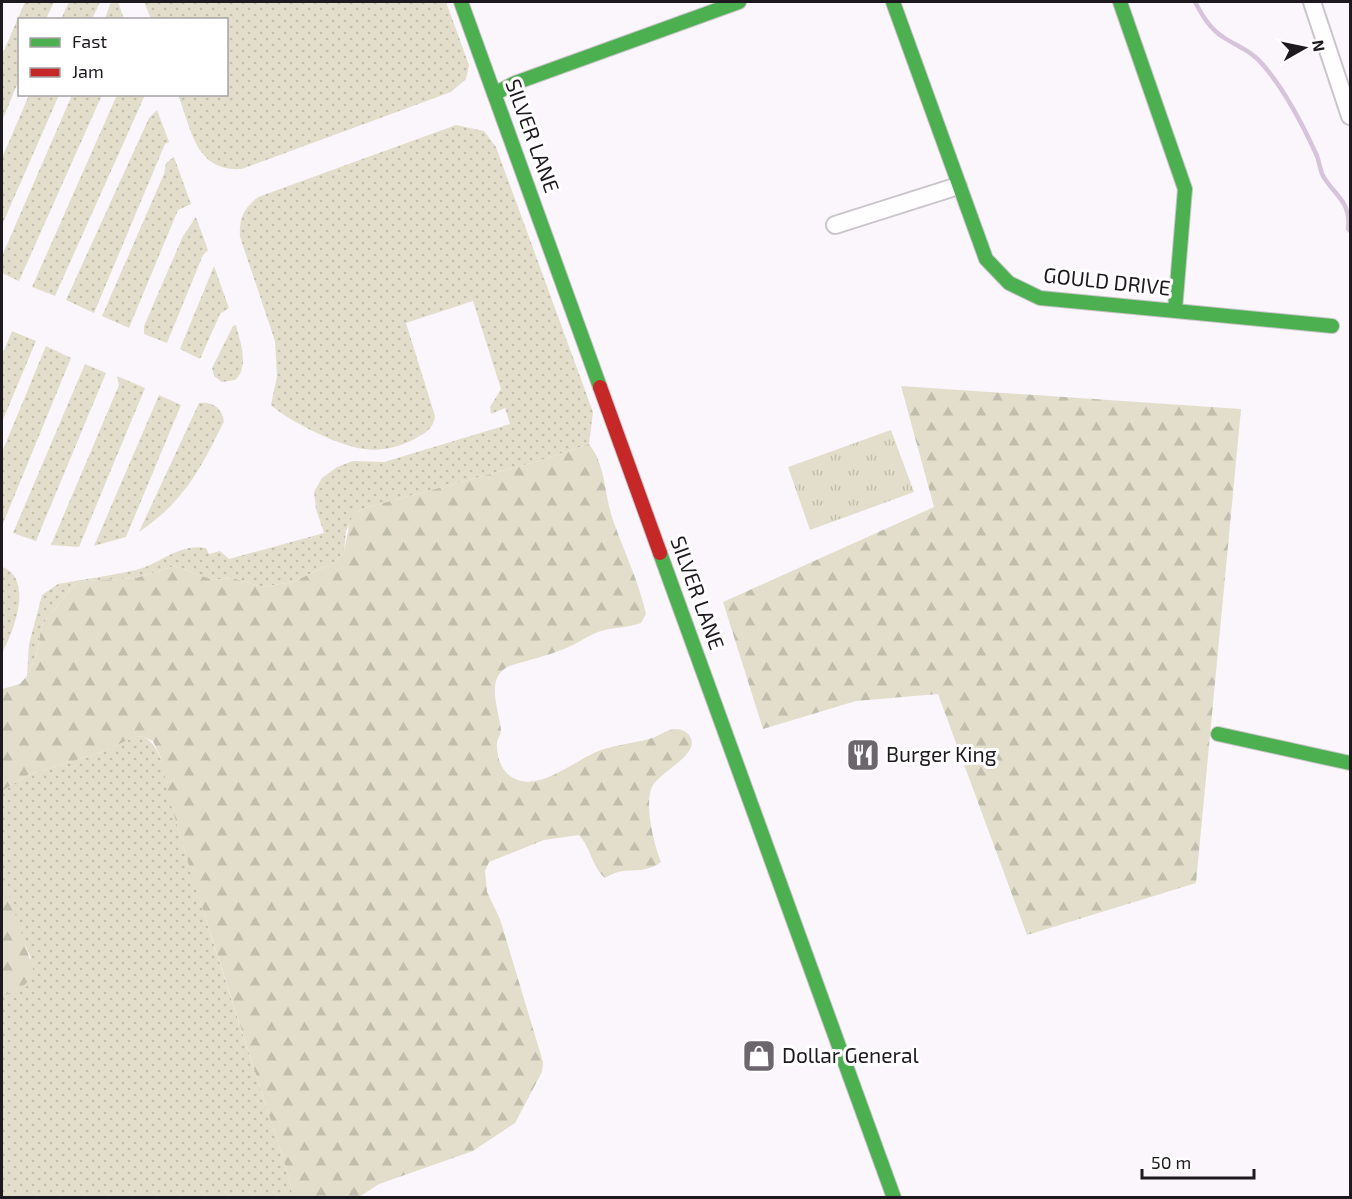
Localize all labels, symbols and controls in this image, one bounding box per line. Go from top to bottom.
legend [18,18,228,96]
north arrow [1274,18,1334,78]
text: Fast [72,30,107,52]
text: N [1309,38,1330,53]
text: Jam [72,60,104,82]
street label: SILVER LANE [501,75,566,196]
street label: GOULD DRIVE [1042,261,1172,300]
street label: SILVER LANE [666,532,731,653]
restaurant icon: Burger King [845,737,881,773]
place label: Burger King [886,741,997,766]
shop icon: Dollar General [741,1038,777,1074]
place label: Dollar General [782,1042,919,1067]
scale bar [1142,1142,1254,1180]
text: 50 m [1151,1151,1191,1173]

